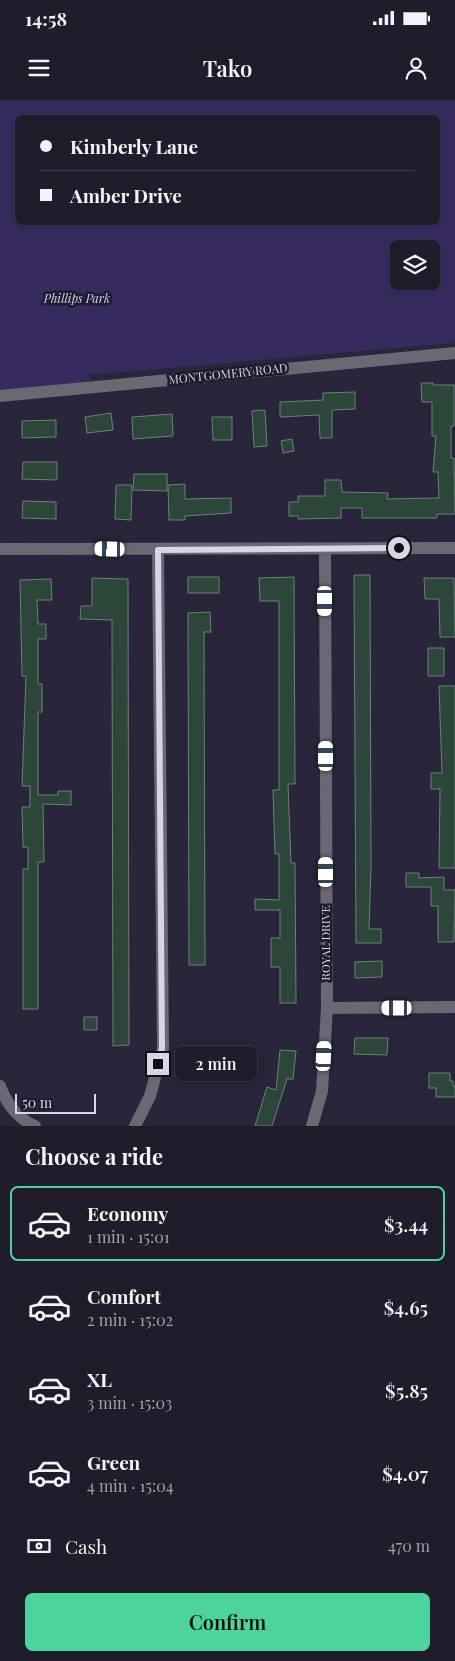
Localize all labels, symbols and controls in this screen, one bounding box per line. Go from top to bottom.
text: 14:58 [25,5,67,31]
text: Tako [203,53,252,83]
icon: menu [25,54,53,82]
icon: person [402,54,430,82]
text: Kimberly Lane [70,133,198,159]
text: Amber Drive [70,182,182,208]
map controls [390,240,440,290]
button: layers [390,240,440,290]
park label: Phillips Park [43,290,110,306]
street label: MONTGOMERY ROAD [168,359,288,387]
route start [388,537,410,559]
car [94,541,125,557]
car [317,586,332,616]
car [318,741,333,771]
car [318,857,333,887]
street label: ROYAL DRIVE [317,905,333,981]
car [382,1001,412,1016]
car [315,1041,332,1071]
callout: 2 min [176,1046,258,1082]
route end [147,1053,169,1075]
text: 2 min [196,1053,236,1074]
scale bar [15,1091,96,1114]
text: 50 m [22,1093,52,1112]
text: Choose a ride [25,1141,163,1171]
text: Economy [87,1200,168,1226]
icon: car [27,1201,72,1246]
text: $3.44 [384,1211,428,1237]
text: 1 min · 15:01 [87,1226,170,1247]
text: Comfort [87,1283,161,1309]
icon: car [27,1284,72,1329]
text: $4.65 [384,1294,428,1320]
text: 2 min · 15:02 [87,1309,173,1330]
text: XL [87,1366,112,1392]
icon: car [27,1367,72,1412]
text: $5.85 [385,1377,428,1403]
text: 3 min · 15:03 [87,1392,172,1413]
text: Green [87,1449,140,1475]
icon: car [27,1450,72,1495]
text: $4.07 [382,1460,428,1486]
text: 4 min · 15:04 [87,1475,174,1496]
icon: cash [25,1532,53,1560]
text: Cash [65,1533,107,1559]
text: 470 m [388,1535,430,1556]
button: Confirm [25,1593,430,1651]

